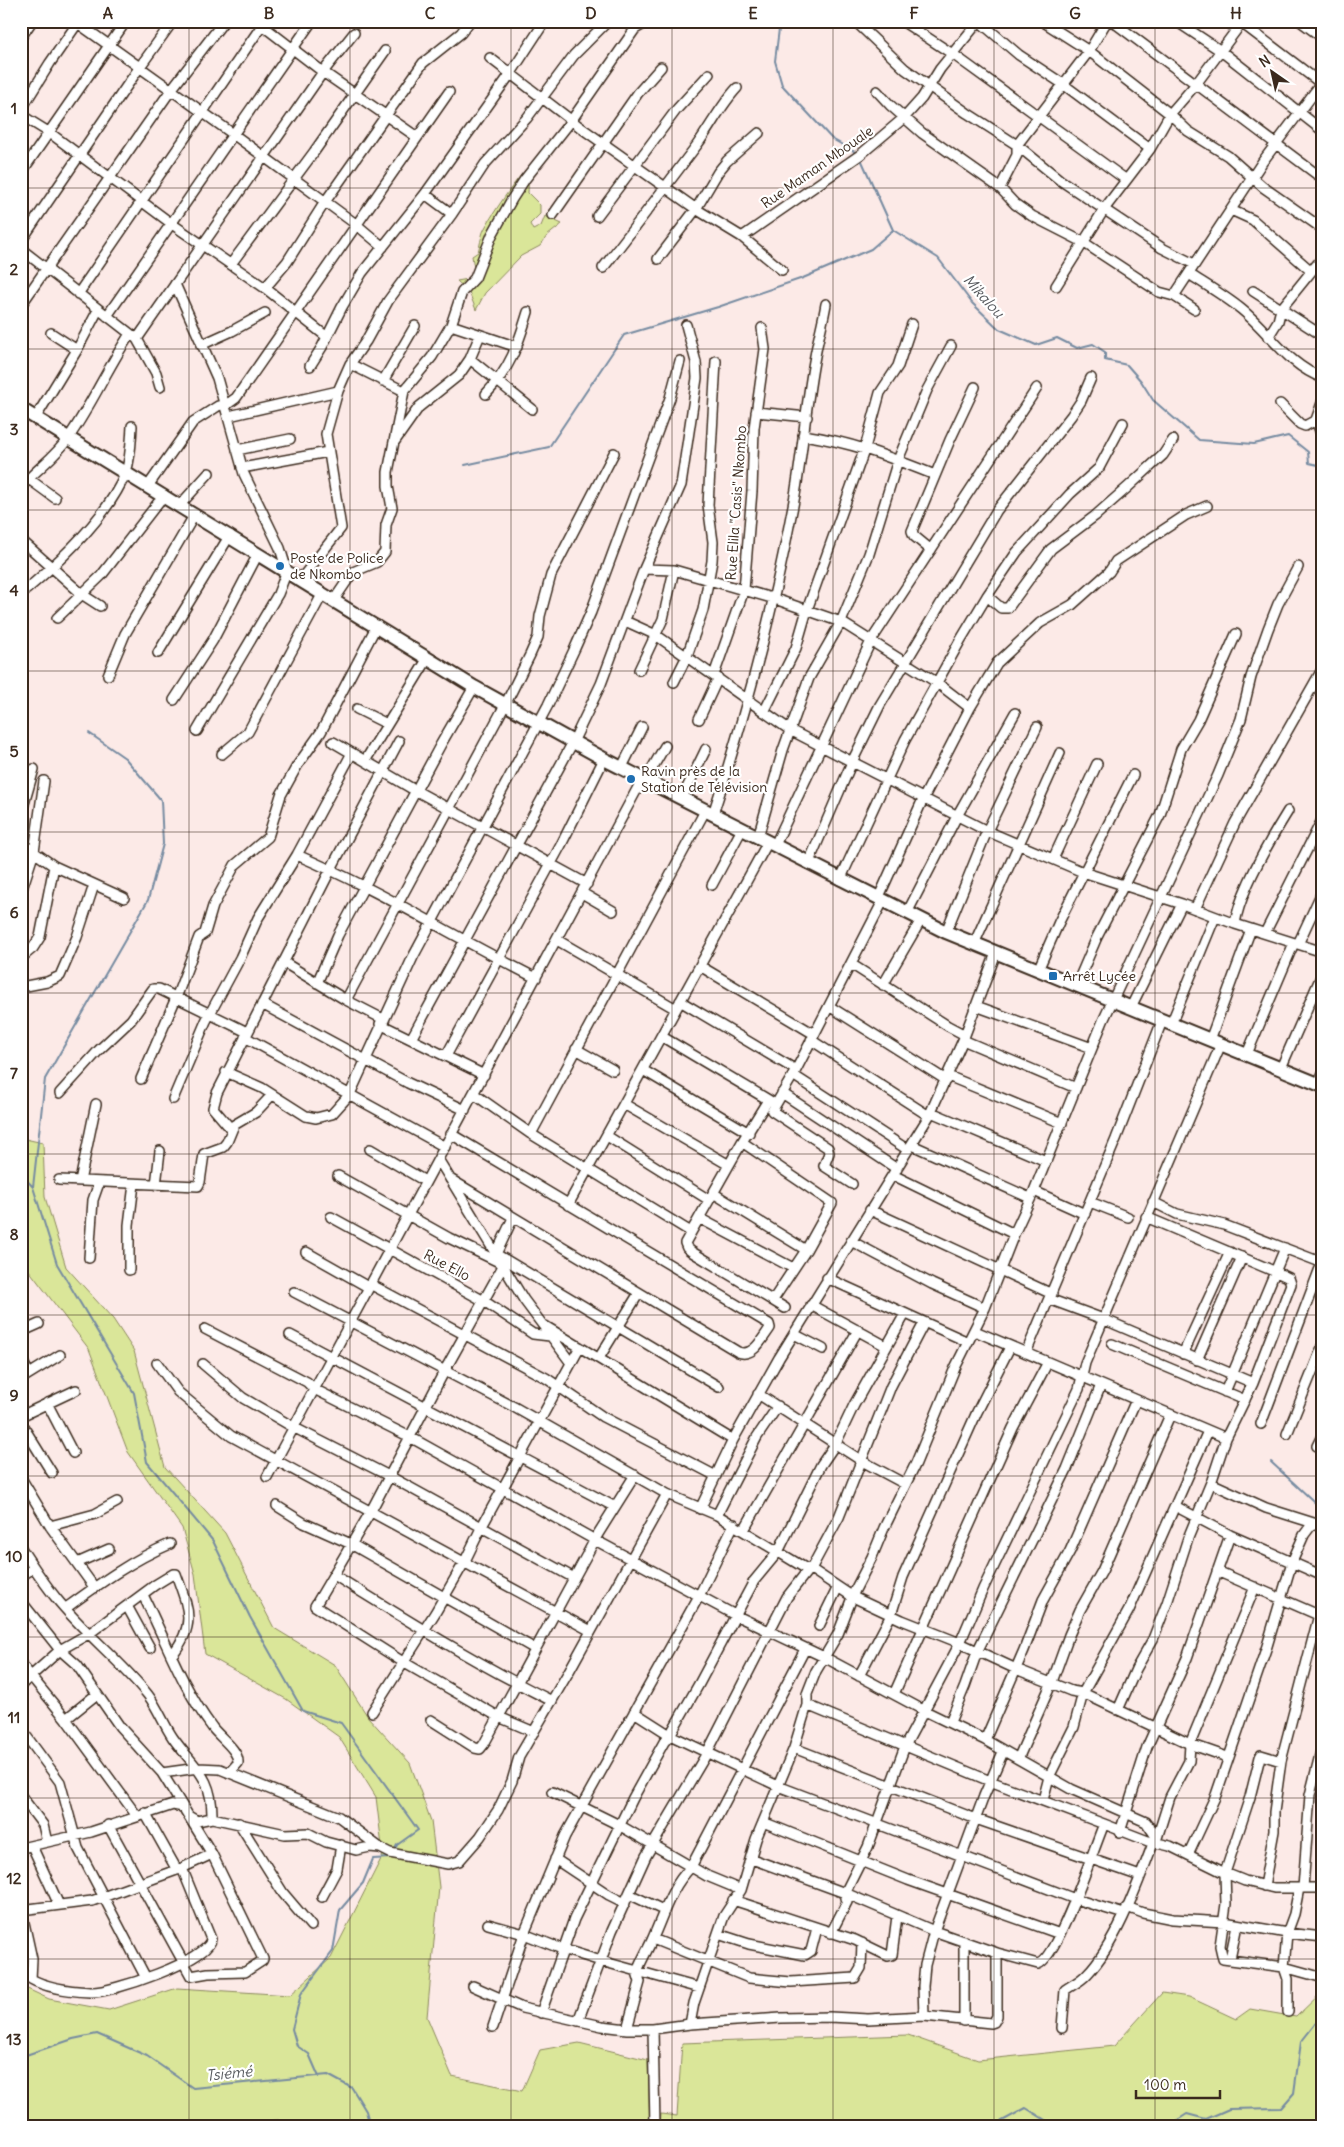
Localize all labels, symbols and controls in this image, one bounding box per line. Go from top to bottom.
text: A [103,3,113,23]
text: B [264,3,275,23]
text: C [425,3,436,23]
text: D [585,3,597,23]
text: E [748,3,758,23]
text: F [909,3,919,23]
text: G [1069,3,1081,23]
text: H [1230,3,1242,23]
north arrow [1246,48,1296,98]
text: N [1256,51,1274,71]
text: 1 [11,98,17,118]
street label: Rue Maman Mbouale [758,122,876,212]
text: 2 [10,259,19,279]
water label: Mikalou [959,270,1009,323]
text: 3 [9,419,19,439]
street label: Rue Elila "Casis" Nkombo [722,425,750,581]
place label: Poste de Police de Nkombo [290,549,384,583]
marker: Poste de Police de Nkombo [274,560,286,572]
text: 4 [9,580,19,600]
text: 5 [9,741,19,761]
place label: Ravin près de la Station de Télévision [641,762,767,796]
marker: Ravin près de la Station de Télévision [625,773,637,785]
text: 6 [9,902,19,922]
place label: Arrêt Lycée [1063,967,1136,985]
marker: Arrêt Lycée [1047,970,1059,982]
text: 7 [10,1063,18,1083]
text: 8 [9,1224,19,1244]
street label: Rue Ello [421,1245,473,1285]
text: 9 [9,1385,19,1405]
text: 10 [6,1546,22,1566]
text: 11 [8,1707,20,1727]
text: 12 [6,1868,22,1888]
text: 13 [6,2029,22,2049]
water label: Tsiémé [205,2061,254,2085]
scale bar [1136,2067,1220,2099]
text: 100 m [1144,2075,1186,2094]

